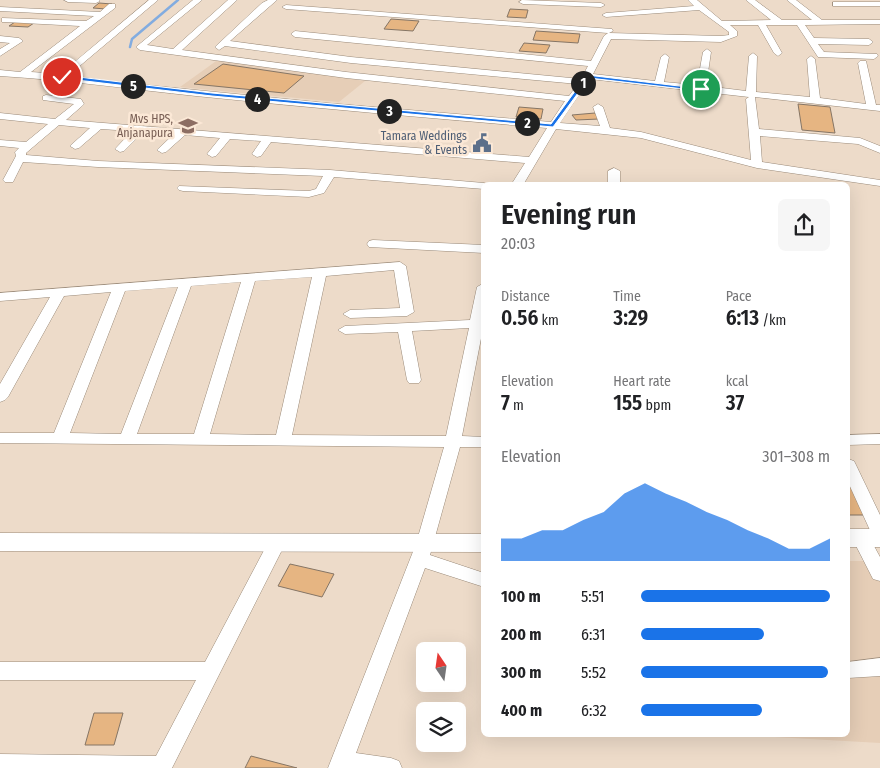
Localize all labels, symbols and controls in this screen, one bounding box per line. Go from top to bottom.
pin [41,56,83,98]
icon: check [48,63,76,91]
pin [680,68,722,110]
pin: 1 [570,70,596,96]
pin: 5 [120,74,146,98]
text: 1 [581,75,586,92]
icon: arrive [687,75,715,103]
text: 5 [130,78,137,95]
pin: 4 [244,86,270,112]
text: 4 [254,91,261,108]
pin: 3 [376,98,402,124]
text: 3 [386,103,393,120]
pin: 2 [514,110,540,136]
place label: Mvs HPS, Anjanapura [117,112,173,140]
school or university icon: Mvs HPS, Anjanapura [177,115,199,137]
text: 2 [524,115,531,132]
place label: Tamara Weddings & Events [381,129,467,157]
public building icon: Tamara Weddings & Events [471,132,493,154]
text: Evening run [501,198,636,231]
button: share [778,199,830,251]
text: 20:03 [501,234,535,253]
text: Distance [501,288,550,305]
text: Time [613,288,641,305]
text: Pace [726,288,752,305]
text: 0.56 [501,305,538,331]
text: 3:29 [613,305,648,331]
text: 6:13 [726,305,759,331]
text: km [538,312,559,329]
text: /km [759,312,786,329]
text: Elevation [501,373,554,390]
text: Heart rate [613,373,671,390]
text: kcal [726,373,748,390]
text: 7 [501,390,510,416]
text: 155 [613,390,642,416]
text: 37 [726,390,744,416]
text: m [510,397,524,414]
text: bpm [642,397,671,414]
text: Elevation [501,447,561,466]
text: 301–308 m [762,447,830,466]
text: 100 m [501,587,541,606]
text: 5:51 [581,587,605,606]
text: 200 m [501,625,541,644]
text: 6:31 [581,625,606,644]
north arrow [416,642,466,692]
map controls [416,642,466,752]
text: 300 m [501,663,542,682]
text: 5:52 [581,663,606,682]
text: 400 m [501,701,542,720]
text: 6:32 [581,701,607,720]
button: layers [416,702,466,752]

